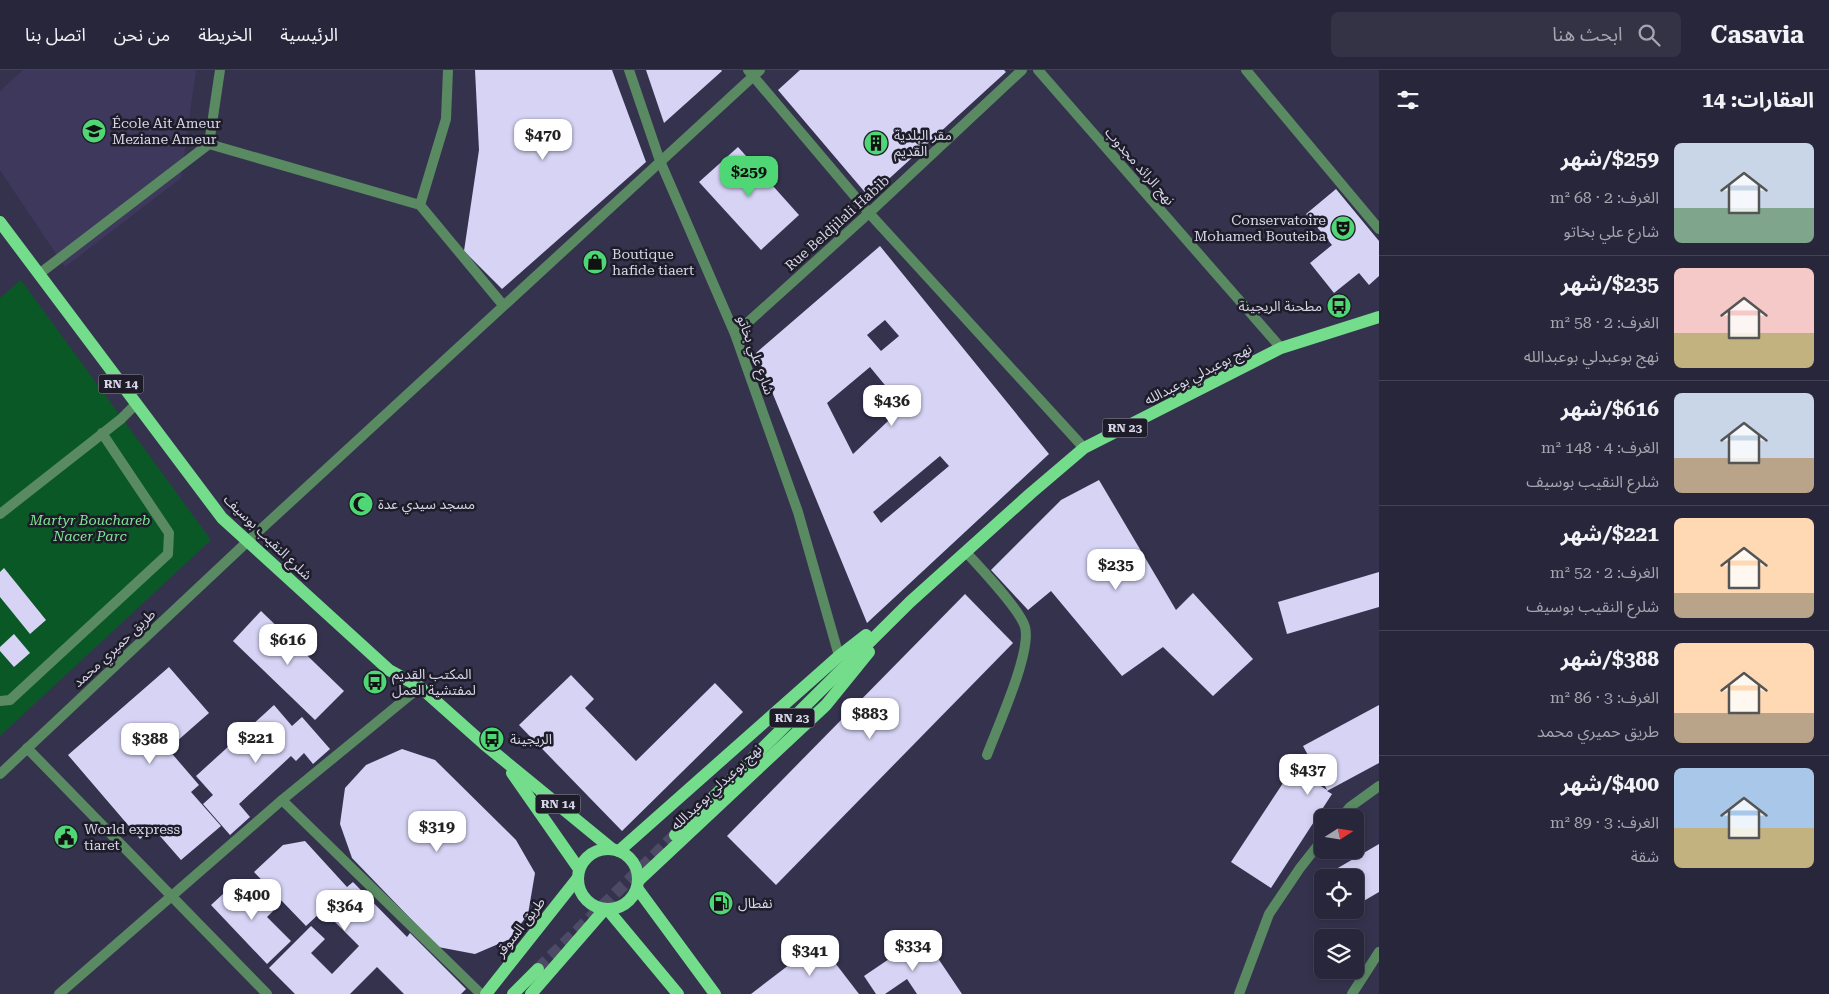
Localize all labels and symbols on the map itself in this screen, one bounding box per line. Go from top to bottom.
place label: École Ait Ameur Meziane Ameur [112,115,221,147]
school or university icon: École Ait Ameur Meziane Ameur [81,118,107,144]
pin: $470 [513,118,573,161]
street label: نهج الرائد مجدوب [1100,124,1178,210]
place label: مقر البلدية القديم [894,127,952,162]
building icon: مقر البلدية القديم [863,130,889,156]
pin: $259 [719,156,779,198]
street label: Rue Beldjilali Habib [782,172,892,274]
place label: Conservatoire Mohamed Bouteiba [1194,212,1326,244]
theatre icon: Conservatoire Mohamed Bouteiba [1330,215,1356,241]
place label: Boutique hafide tiaert [612,246,694,278]
shop icon: Boutique hafide tiaert [582,249,608,275]
bus stop icon: مطحنة الريجينة [1326,293,1352,319]
place label: مطحنة الريجينة [1239,298,1322,315]
street label: شارع علي بخاتو [731,313,778,398]
street label: نهج بوعبدلي بوعبدالله [1142,340,1256,411]
road number: RN 14 [98,374,144,394]
pin: $436 [862,384,922,427]
road number: RN 23 [1102,418,1148,438]
street label: شلرع النقيب بوسيف [219,491,315,585]
mosque icon: مسجد سيدي عدة [348,491,374,517]
place label: مسجد سيدي عدة [378,496,475,515]
park label: Martyr Bouchareb Nacer Parc [29,512,150,544]
pin: $235 [1086,548,1146,591]
street label: طريق حميري محمد [70,606,161,693]
pin: $616 [258,624,318,666]
place label: المكتب القديم لمفتشية العمل [392,666,476,699]
bus stop icon: المكتب القديم لمفتشية العمل [362,669,388,695]
pin: $883 [840,698,900,740]
road number: RN 23 [770,708,814,728]
pin: $388 [120,722,180,765]
pin: $221 [226,722,286,764]
bus stop icon: الريجينة [479,726,505,752]
place label: الريجينة [510,731,552,748]
street label: نهج بوعبدلي بوعبدالله [667,741,767,836]
pin: $437 [1278,754,1338,796]
road number: RN 14 [536,794,580,814]
north arrow [1314,809,1364,859]
pin: $319 [407,810,467,853]
place label: World express tiaret [84,821,180,853]
public building icon: World express tiaret [53,824,79,850]
pin: $400 [222,878,282,921]
pin: $364 [315,890,375,932]
fuel station icon: نفطال [708,890,734,916]
street label: طريق السوقر [491,894,550,962]
place label: نفطال [738,895,773,912]
pin: $334 [883,930,943,972]
pin: $341 [780,934,840,977]

